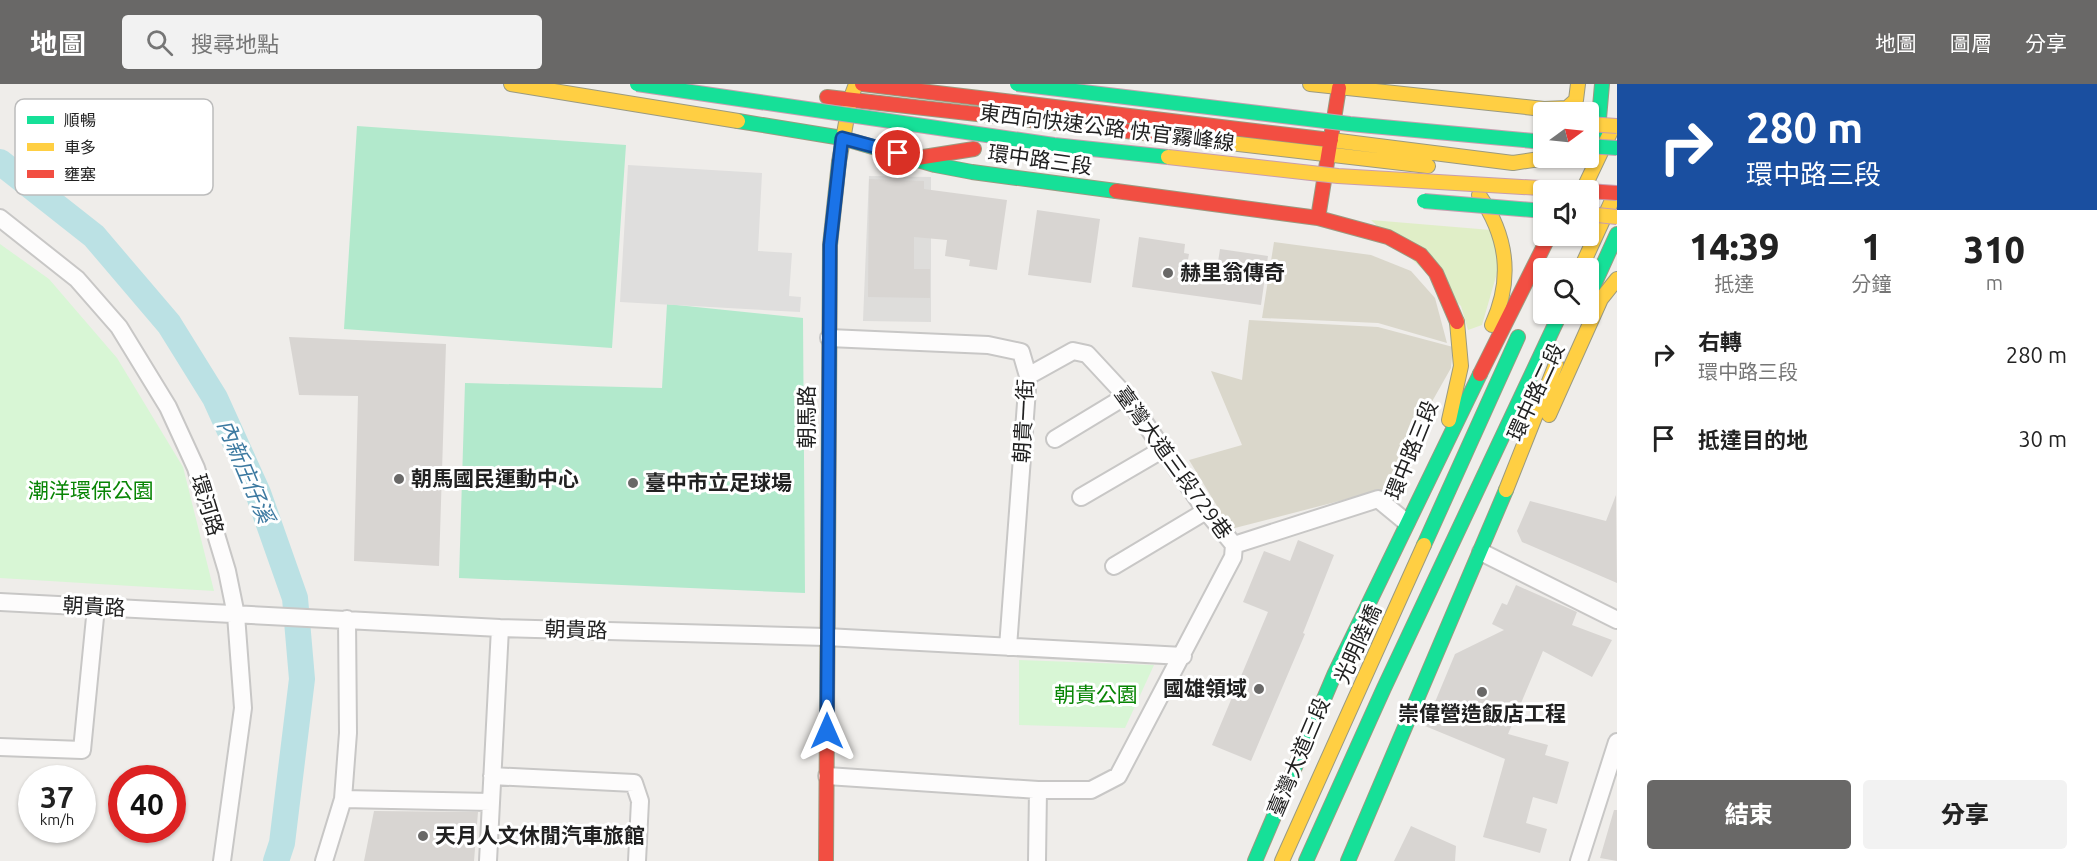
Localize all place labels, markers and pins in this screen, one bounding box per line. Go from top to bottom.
pin [872,127,923,178]
place label: 赫里翁傳奇 [1180,260,1285,284]
marker: 赫里翁傳奇 [1161,266,1175,280]
place label: 朝馬國民運動中心 [411,466,579,490]
place label: 臺中市立足球場 [645,470,792,494]
marker: 朝馬國民運動中心 [392,472,406,486]
marker: 臺中市立足球場 [626,476,640,490]
place label: 國雄領域 [1163,676,1247,700]
marker: 國雄領域 [1252,682,1266,696]
marker: 崇偉營造飯店工程 [1475,685,1489,699]
place label: 崇偉營造飯店工程 [1398,701,1566,725]
place label: 天月人文休閒汽車旅館 [435,823,645,847]
marker: 天月人文休閒汽車旅館 [416,829,430,843]

